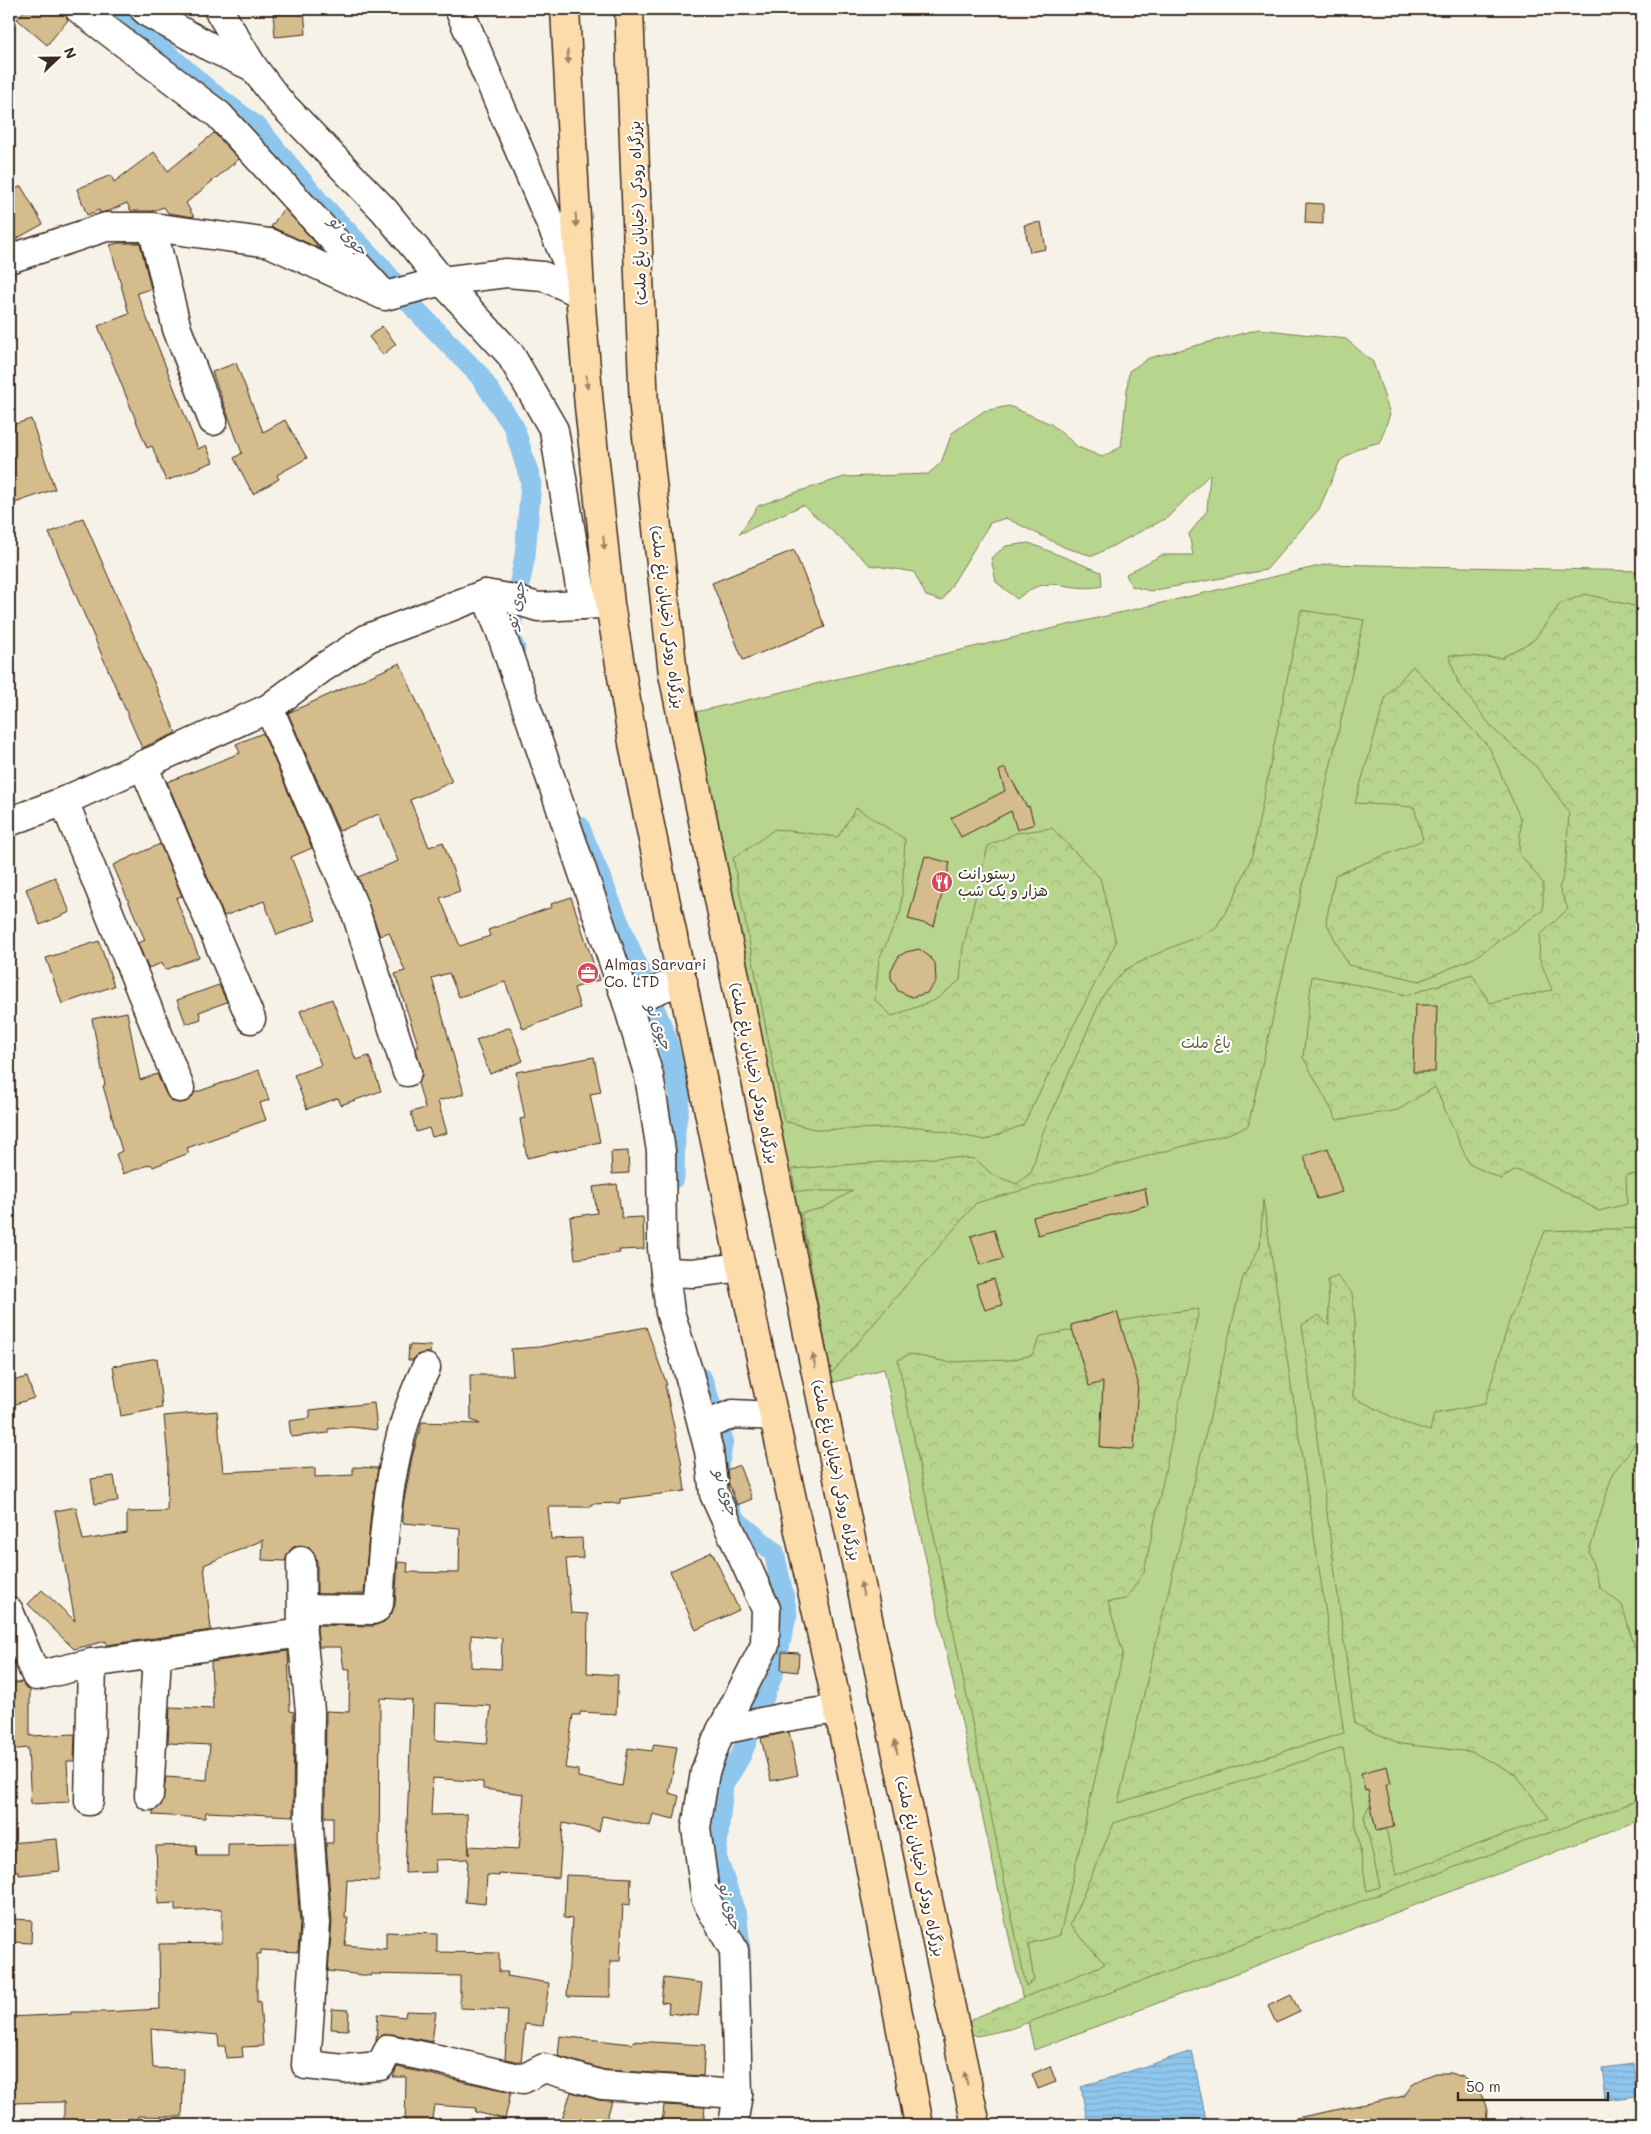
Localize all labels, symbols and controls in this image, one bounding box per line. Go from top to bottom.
north arrow [32,32,82,82]
text: N [60,44,81,61]
one-way arrow [564,50,572,66]
street label: بزرگراه رودکی (خیابان باغ ملت) [624,120,651,306]
water label: جوی نو [324,209,374,260]
one-way arrow [573,212,581,228]
one-way arrow [583,374,591,390]
street label: بزرگراه رودکی (خیابان باغ ملت) [646,524,689,710]
one-way arrow [600,536,608,552]
water label: جوی نو [500,579,530,632]
place label: رستورانت هزار و یک شب [958,863,1048,900]
restaurant icon: رستورانت هزار و یک شب [930,870,954,894]
place label: Almas Sarvari Co. LTD [604,954,706,991]
office icon: Almas Sarvari Co. LTD [576,961,600,985]
street label: بزرگراه رودکی (خیابان باغ ملت) [725,981,784,1166]
water label: جوی نو [641,998,678,1053]
park label: باغ ملت [1181,1032,1231,1053]
one-way arrow [809,1353,817,1369]
street label: بزرگراه رودکی (خیابان باغ ملت) [807,1378,866,1563]
water label: جوی نو [709,1464,744,1519]
one-way arrow [858,1581,866,1596]
one-way arrow [892,1740,900,1755]
street label: بزرگراه رودکی (خیابان باغ ملت) [891,1774,950,1959]
water label: جوی نو [714,1878,748,1933]
one-way arrow [962,2069,970,2085]
scale bar [1458,2069,1608,2101]
text: 50 m [1466,2076,1501,2096]

